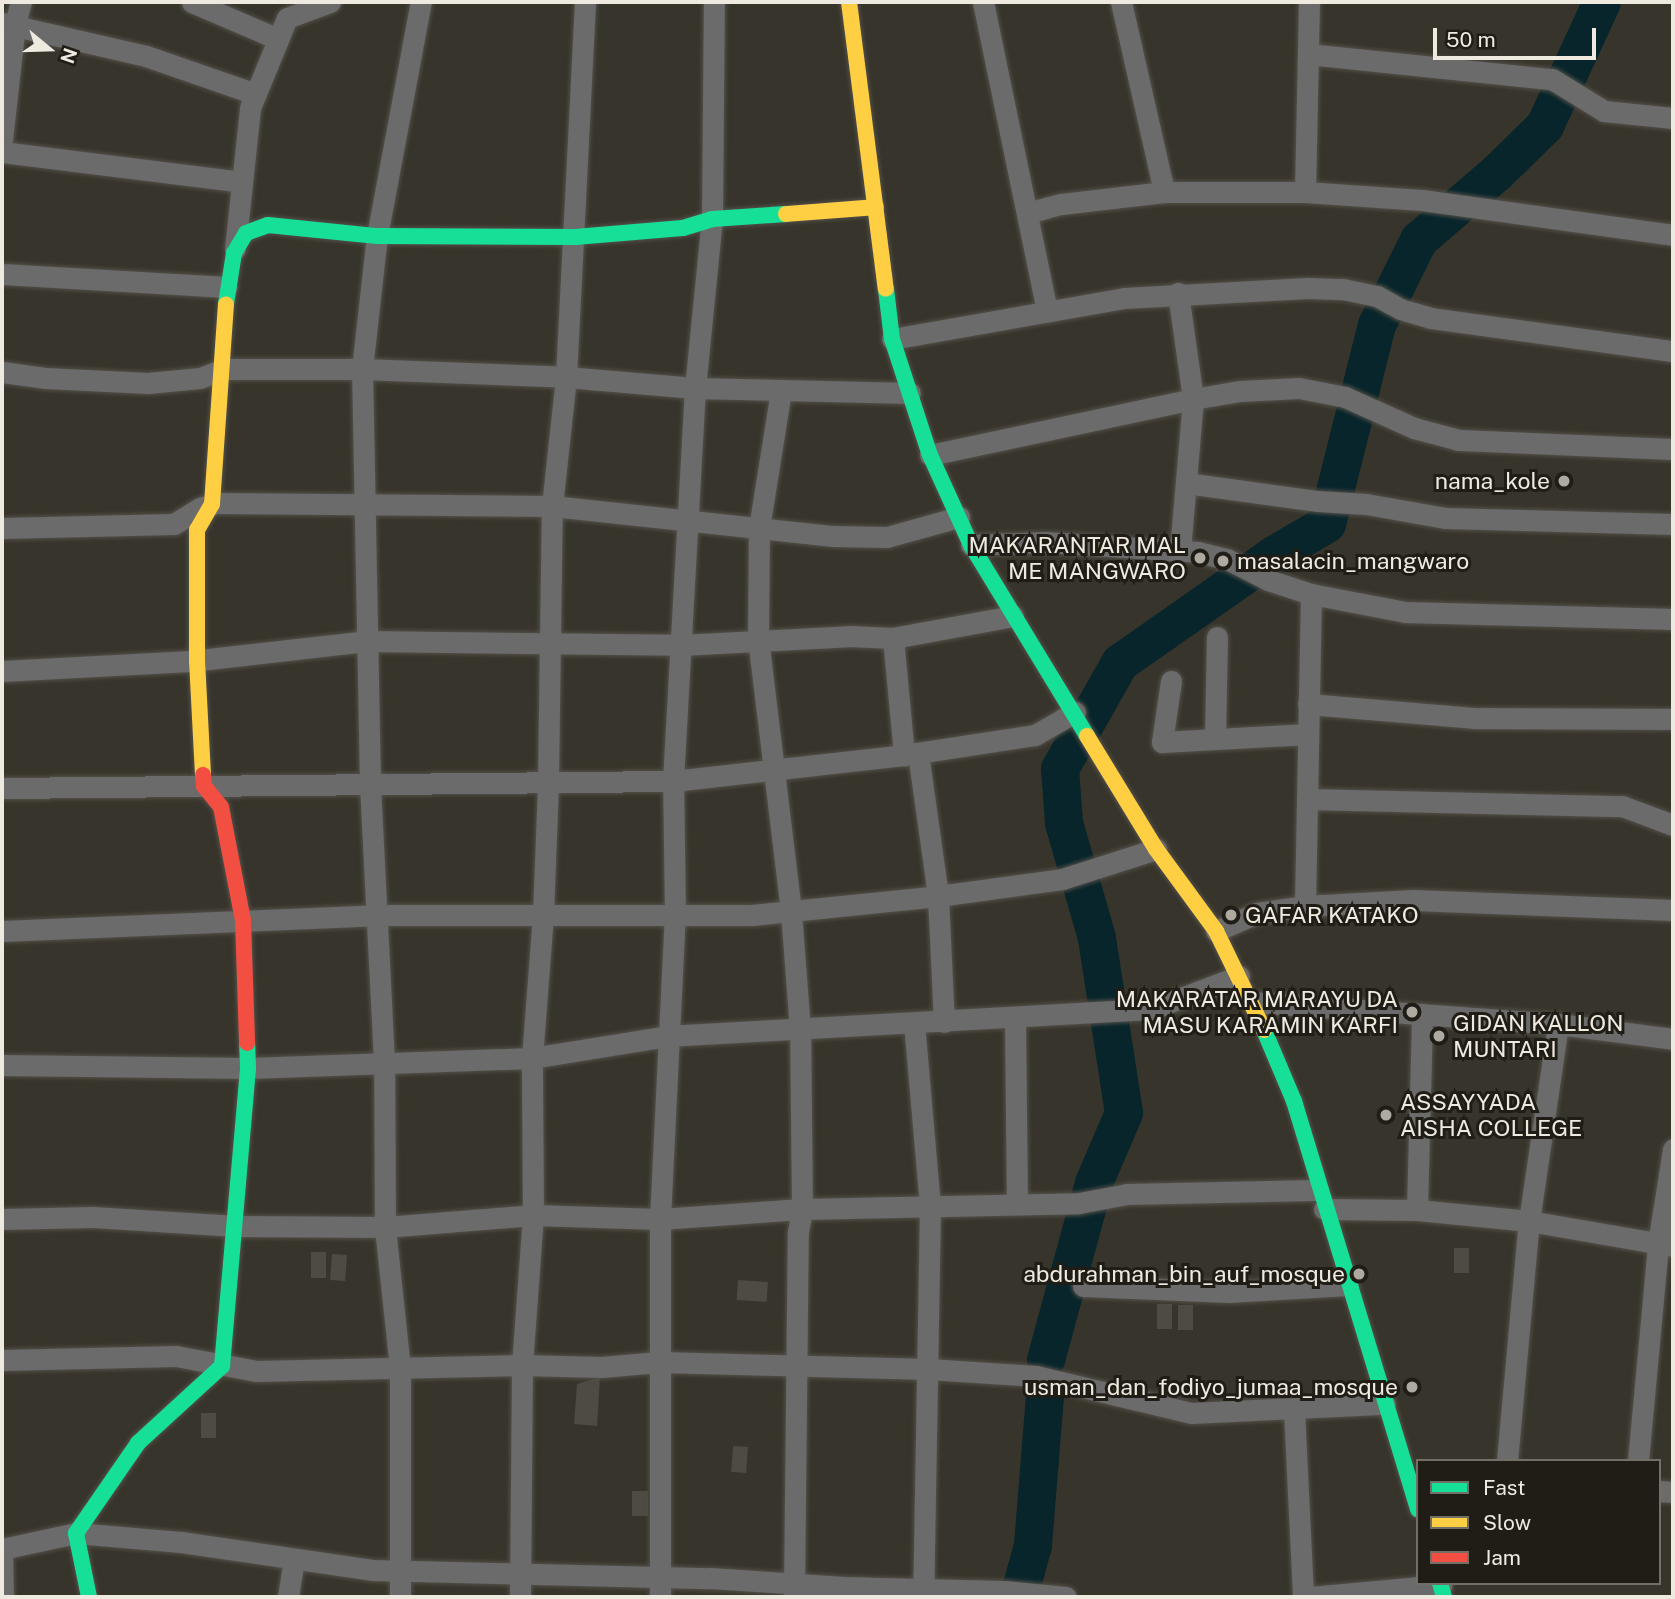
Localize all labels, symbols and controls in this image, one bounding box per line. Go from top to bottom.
north arrow [14,14,84,84]
scale bar [1437,14,1600,58]
text: 50 m [1446,27,1496,52]
text: N [56,45,82,66]
place label: nama_kole [1435,467,1550,495]
marker: nama_kole [1556,473,1572,489]
place label: MAKARANTAR MAL ME MANGWARO [969,531,1186,585]
place label: masalacin_mangwaro [1237,547,1469,575]
marker: MAKARANTAR MAL ME MANGWARO [1192,550,1208,566]
marker: masalacin_mangwaro [1215,553,1231,569]
place label: GAFAR KATAKO [1245,901,1419,929]
marker: GAFAR KATAKO [1223,907,1239,923]
place label: MAKARATAR MARAYU DA MASU KARAMIN KARFI [1116,985,1398,1039]
marker: MAKARATAR MARAYU DA MASU KARAMIN KARFI [1404,1004,1420,1020]
place label: GIDAN KALLON MUNTARI [1453,1009,1624,1063]
marker: GIDAN KALLON MUNTARI [1431,1028,1447,1044]
place label: ASSAYYADA AISHA COLLEGE [1400,1088,1582,1142]
marker: ASSAYYADA AISHA COLLEGE [1378,1107,1394,1123]
place label: abdurahman_bin_auf_mosque [1023,1260,1345,1288]
marker: abdurahman_bin_auf_mosque [1351,1266,1367,1282]
place label: usman_dan_fodiyo_jumaa_mosque [1024,1373,1398,1401]
marker: usman_dan_fodiyo_jumaa_mosque [1404,1379,1420,1395]
legend [1416,1459,1661,1585]
text: Fast [1483,1475,1525,1500]
text: Slow [1483,1510,1531,1535]
text: Jam [1483,1545,1521,1570]

